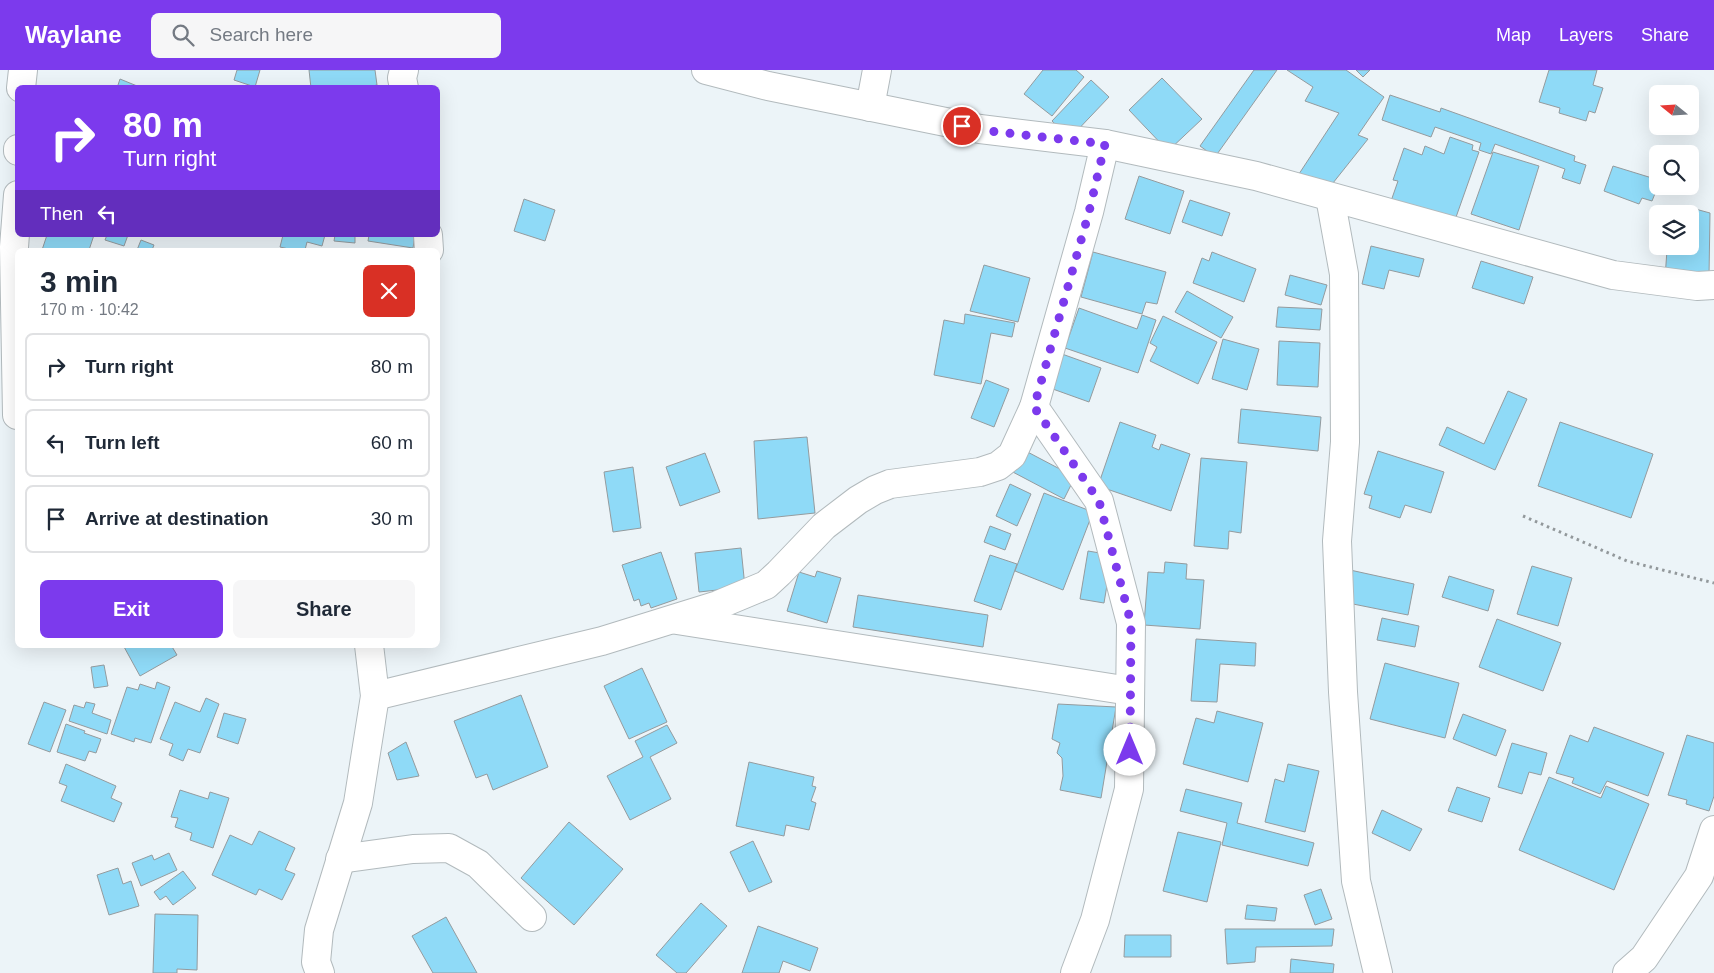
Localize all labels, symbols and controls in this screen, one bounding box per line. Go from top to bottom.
search box [151,13,501,58]
text: Waylane [25,21,121,48]
icon: search [169,21,197,49]
text: Search here [209,24,313,45]
text: Map [1496,25,1531,45]
text: Layers [1559,25,1613,45]
text: Share [1641,25,1689,45]
north arrow [1649,85,1699,135]
map controls [1649,85,1699,255]
icon: right [40,105,105,170]
text: 80 m [123,105,203,144]
pin [941,105,983,147]
icon: arrive [948,112,976,140]
button: search [1649,145,1699,195]
text: Turn right [123,146,216,171]
icon: left [93,200,121,228]
text: Then [40,203,83,224]
button: layers [1649,205,1699,255]
text: 3 min [40,265,118,298]
button: close [363,265,415,317]
text: 170 m · 10:42 [40,301,139,318]
icon: right [42,353,70,381]
text: Turn right [85,356,173,377]
text: 80 m [371,356,413,377]
icon: left [42,429,70,457]
text: Turn left [85,432,160,453]
text: 60 m [371,432,413,453]
icon: arrive [42,505,70,533]
text: Arrive at destination [85,508,269,529]
text: 30 m [371,508,413,529]
button: Exit [40,580,223,638]
button: Share [233,580,415,638]
position arrow [1103,723,1155,775]

